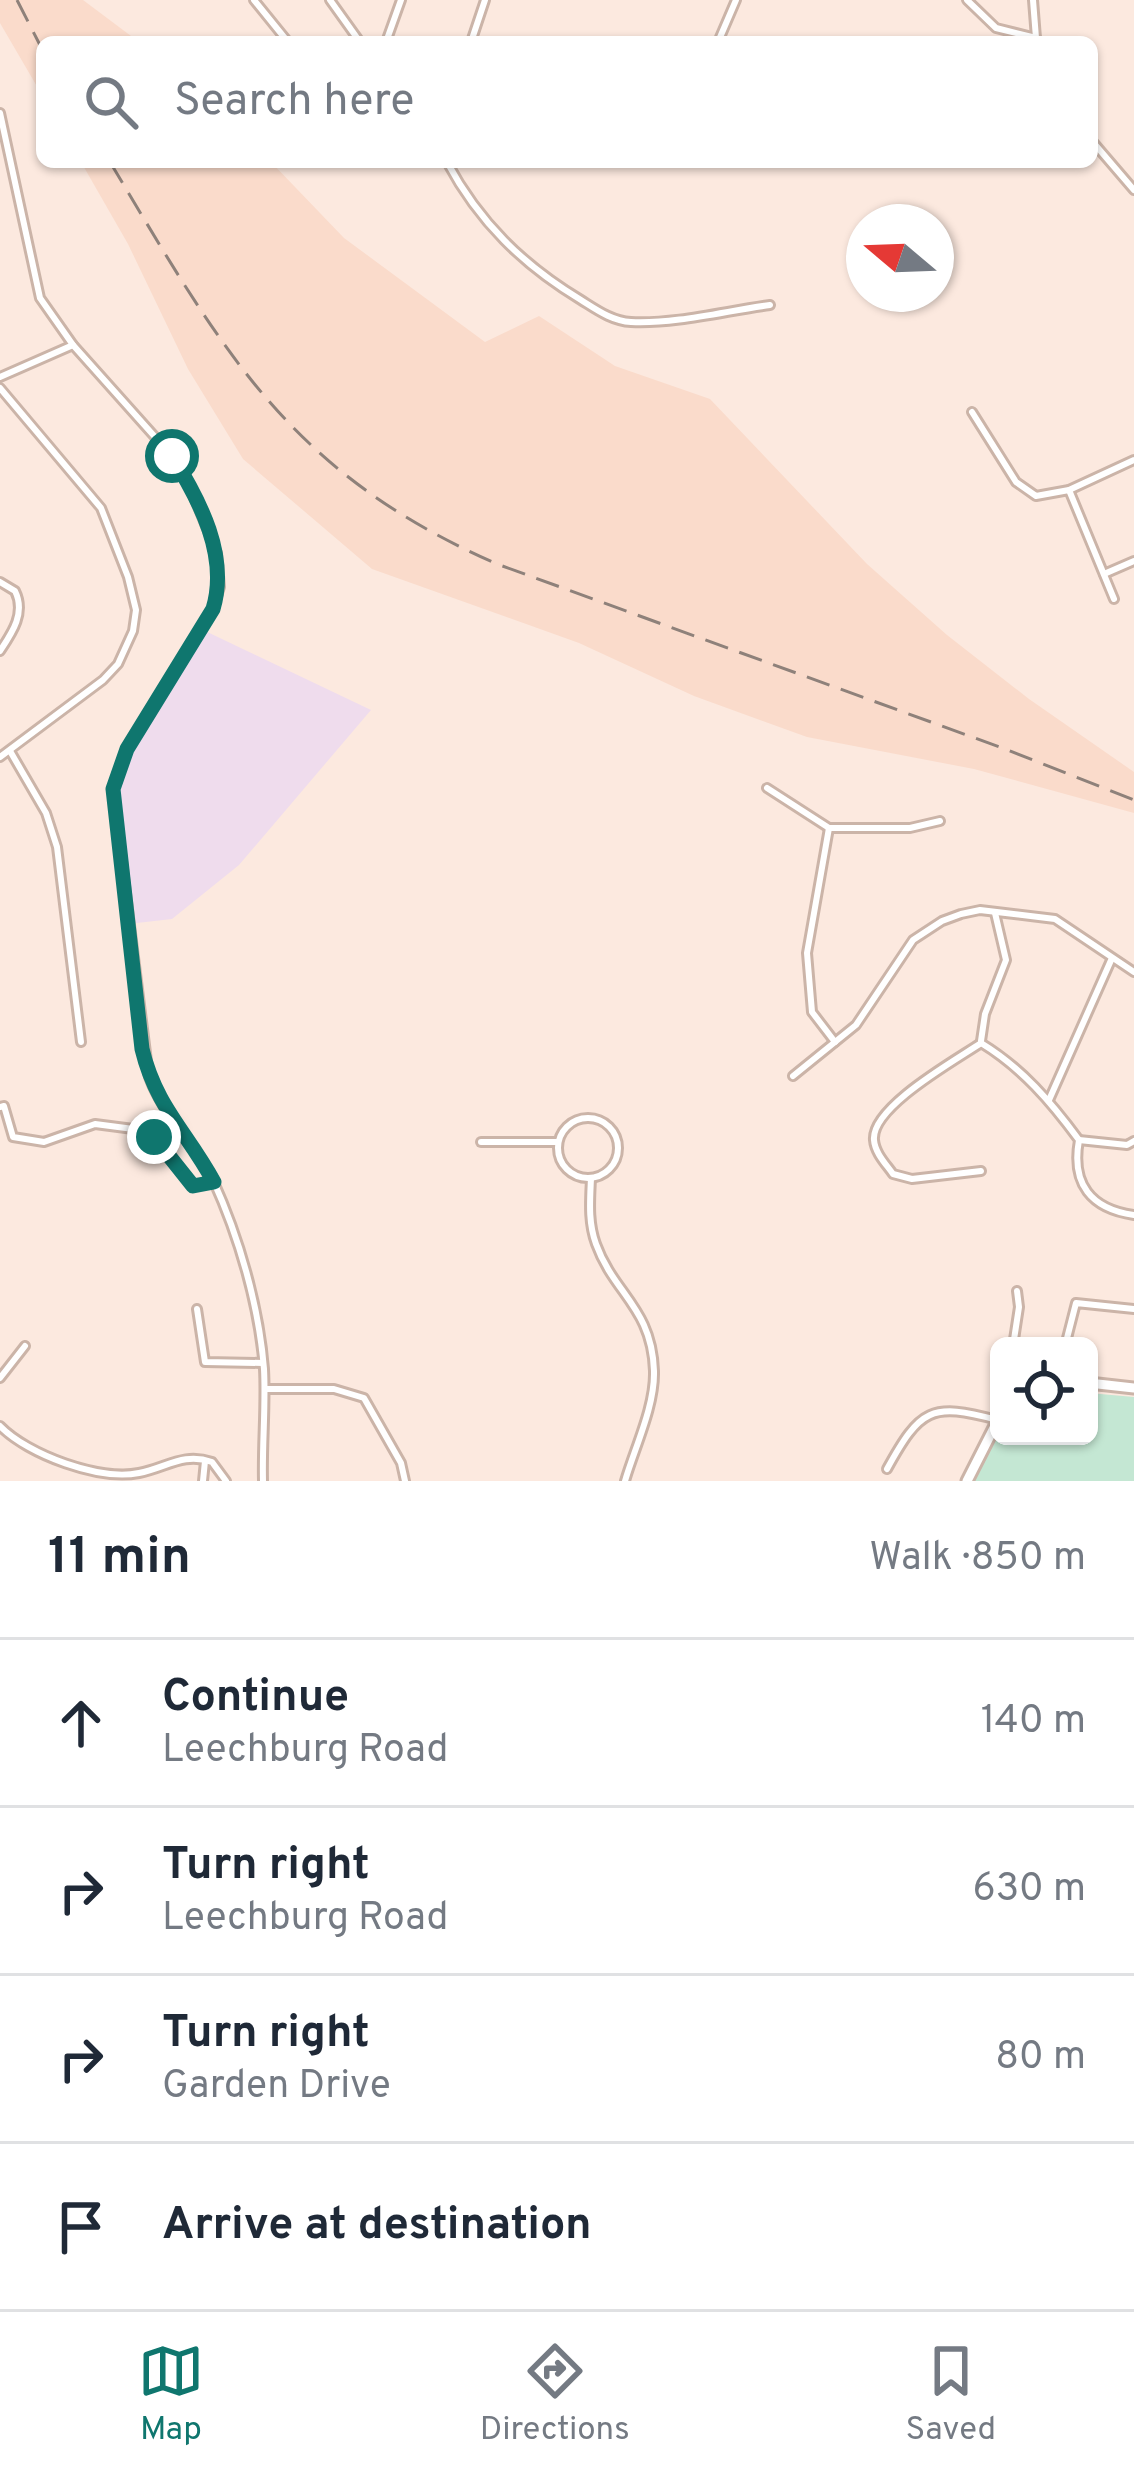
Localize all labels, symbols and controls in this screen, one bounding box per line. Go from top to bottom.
search box [36,36,1098,168]
icon: search [78,69,144,135]
text: Search here [174,74,414,131]
north arrow [846,204,954,312]
route start [145,429,199,483]
route end [127,1110,181,1164]
map controls [990,1337,1098,1445]
button: locate [990,1337,1098,1445]
text: 11 min [48,1527,191,1592]
text: Walk · 850 m [869,1535,1086,1584]
text: Continue [162,1670,349,1727]
icon: ahead [48,1690,114,1756]
text: 140 m [981,1698,1086,1747]
text: Leechburg Road [162,1727,448,1776]
text: Turn right [162,1838,370,1895]
icon: right [48,1858,114,1924]
text: 630 m [972,1866,1086,1915]
text: Leechburg Road [162,1895,448,1944]
text: Turn right [162,2006,370,2063]
icon: right [48,2026,114,2092]
text: 80 m [995,2034,1086,2083]
text: Garden Drive [162,2063,391,2112]
icon: arrive [48,2194,114,2260]
text: Arrive at destination [162,2198,592,2255]
tab: Map [138,2338,204,2452]
tab: Directions [480,2338,630,2452]
tab: Saved [905,2338,996,2452]

